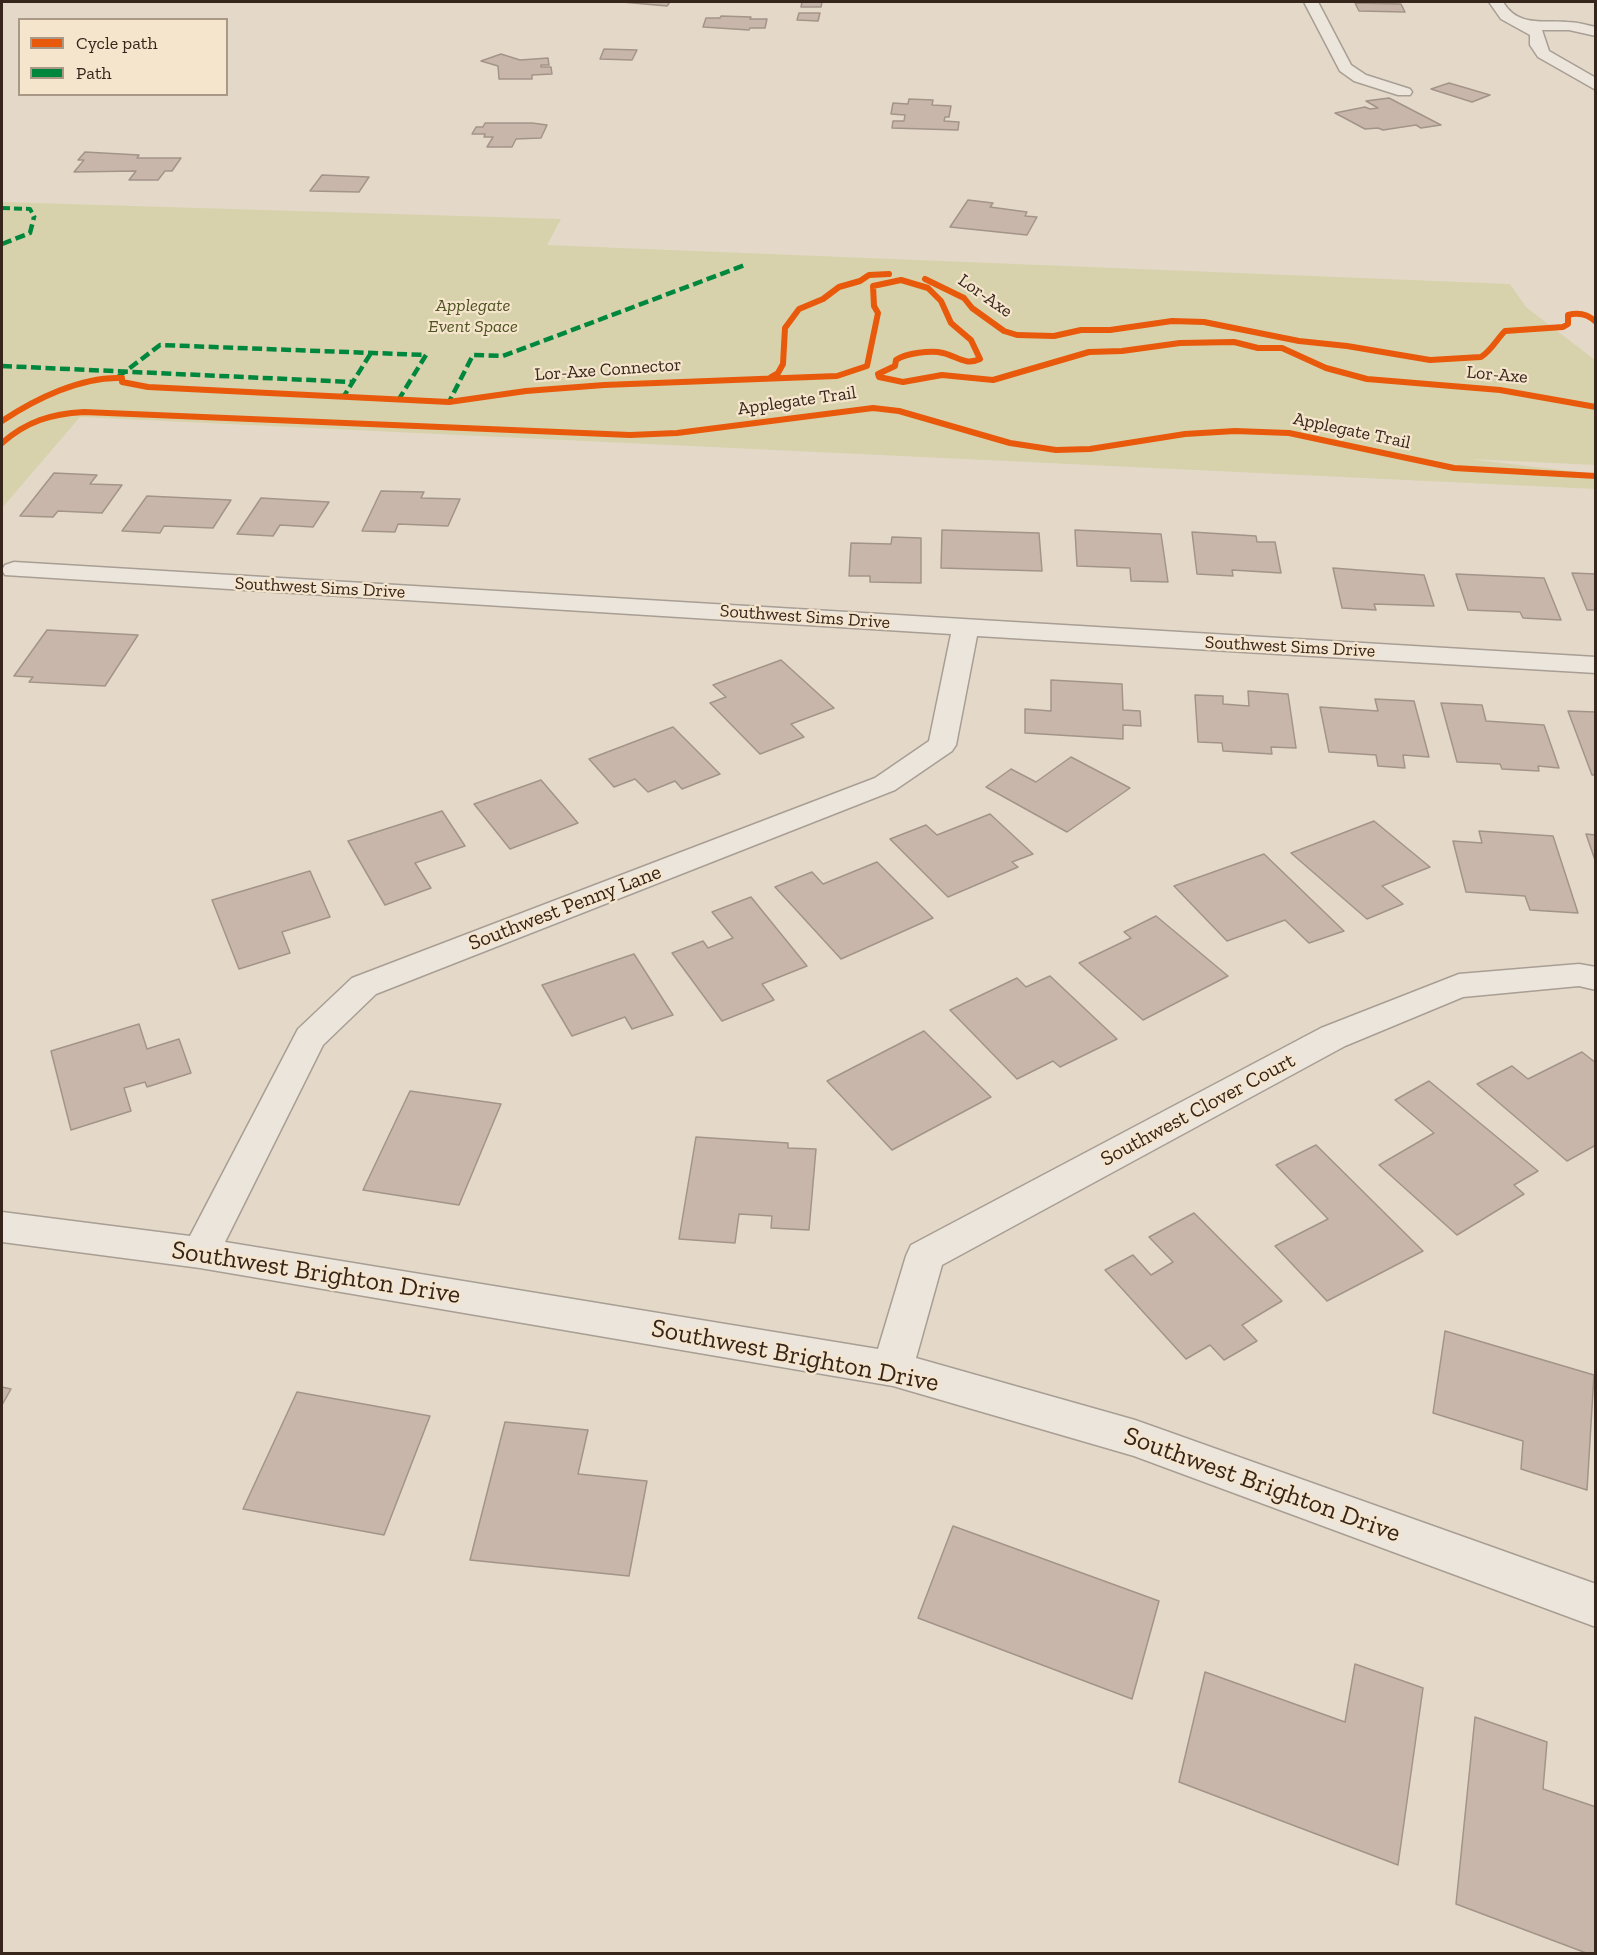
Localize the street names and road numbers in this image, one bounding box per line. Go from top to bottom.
street label: Lor-Axe [954,270,1016,322]
street label: Lor-Axe Connector [534,354,682,386]
street label: Lor-Axe [1465,362,1529,388]
street label: Applegate Trail [736,382,858,420]
street label: Applegate Trail [1291,408,1413,454]
street label: Southwest Sims Drive [234,573,406,603]
street label: Southwest Sims Drive [719,600,891,634]
street label: Southwest Sims Drive [1204,632,1376,662]
street label: Southwest Penny Lane [465,860,665,956]
street label: Southwest Clover Court [1097,1048,1299,1172]
street label: Southwest Brighton Drive [169,1235,463,1311]
street label: Southwest Brighton Drive [649,1313,941,1399]
street label: Southwest Brighton Drive [1119,1420,1405,1550]

